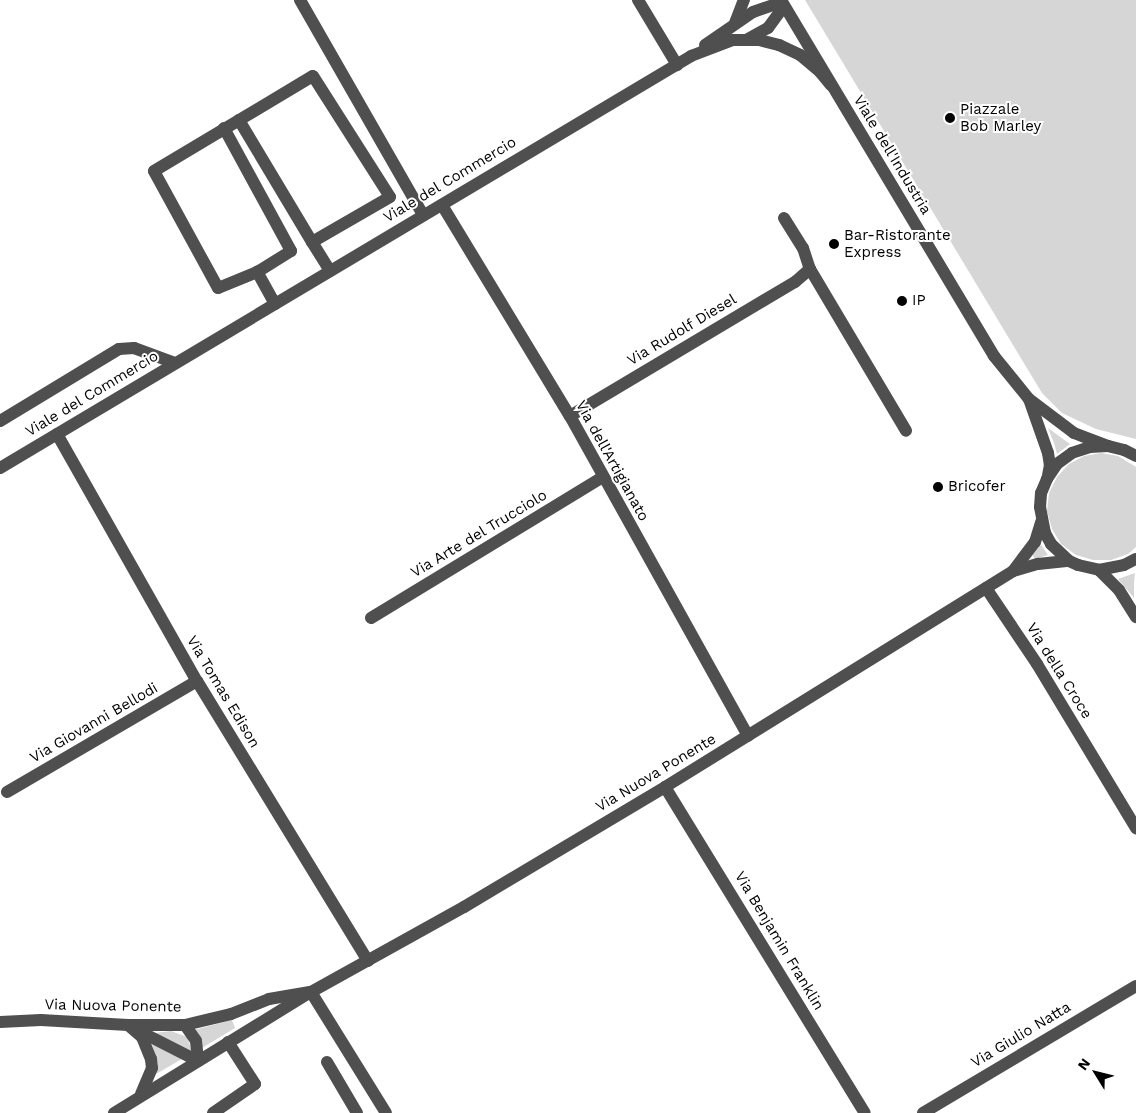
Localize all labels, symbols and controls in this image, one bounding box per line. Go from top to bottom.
street label: Viale dell'Industria [849,92,935,218]
place label: Piazzale Bob Marley [960,100,1041,135]
marker: Piazzale Bob Marley [944,112,956,124]
street label: Viale del Commercio [380,133,520,227]
place label: Bar-Ristorante Express [844,226,951,261]
marker: Bar-Ristorante Express [828,238,840,250]
street label: Via Rudolf Diesel [624,290,740,370]
place label: IP [912,292,926,310]
marker: IP [896,295,908,307]
street label: Viale del Commercio [22,347,162,441]
street label: Via dell'Artigianato [571,397,653,525]
place label: Bricofer [948,478,1006,496]
marker: Bricofer [932,481,944,493]
street label: Via Arte del Trucciolo [407,486,551,582]
street label: Via della Croce [1022,619,1096,723]
street label: Via Tomas Edison [182,632,264,752]
street label: Via Giovanni Bellodi [27,679,161,767]
street label: Via Nuova Ponente [592,730,720,816]
street label: Via Benjamin Franklin [730,868,828,1014]
street label: Via Nuova Ponente [44,996,182,1016]
street label: Via Giulio Natta [968,998,1074,1072]
north arrow [1071,1048,1121,1098]
text: N [1074,1055,1093,1073]

